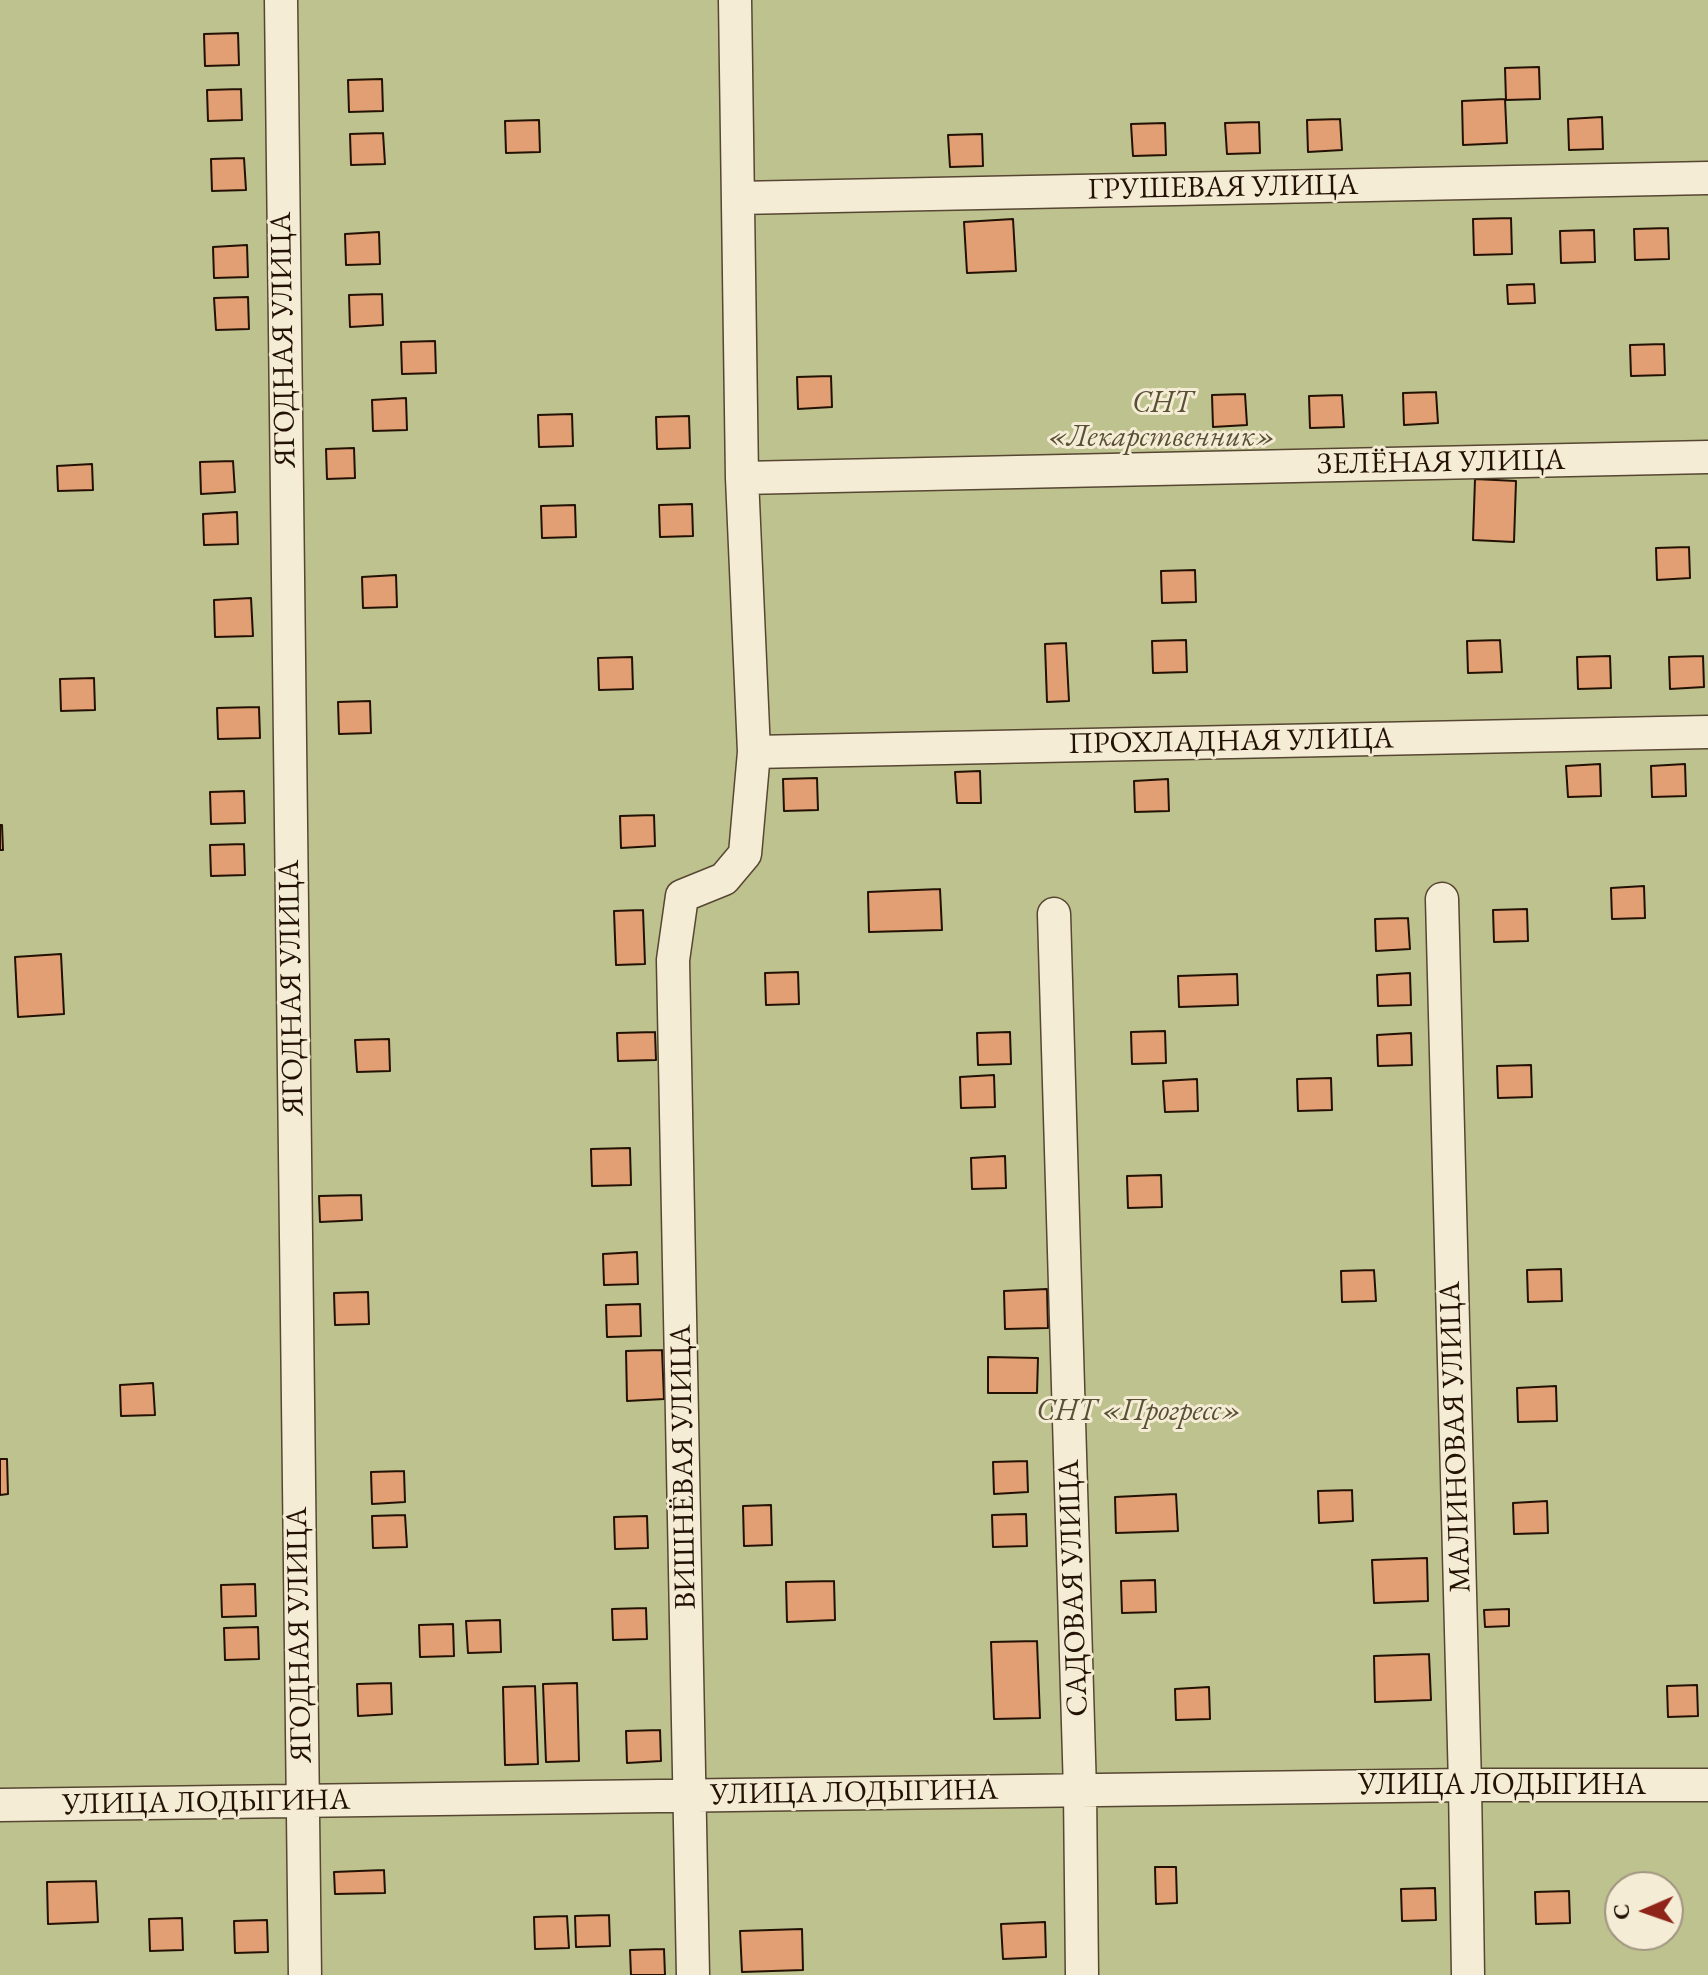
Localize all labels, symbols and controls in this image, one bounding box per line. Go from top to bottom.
street label: ГРУШЕВАЯ УЛИЦА [1088,168,1358,208]
street label: ЯГОДНАЯ УЛИЦА [264,212,304,468]
park label: СНТ «Лекарственник» [1048,386,1276,456]
street label: ЗЕЛЁНАЯ УЛИЦА [1317,443,1565,483]
street label: ПРОХЛАДНАЯ УЛИЦА [1068,721,1394,763]
street label: ЯГОДНАЯ УЛИЦА [272,860,312,1116]
street label: МАЛИНОВАЯ УЛИЦА [1433,1281,1479,1593]
street label: ВИШНЁВАЯ УЛИЦА [664,1324,704,1610]
park label: СНТ «Прогресс» [1036,1394,1242,1430]
street label: САДОВАЯ УЛИЦА [1052,1459,1096,1717]
street label: ЯГОДНАЯ УЛИЦА [280,1507,320,1763]
street label: УЛИЦА ЛОДЫГИНА [1358,1768,1646,1804]
street label: УЛИЦА ЛОДЫГИНА [710,1772,998,1814]
street label: УЛИЦА ЛОДЫГИНА [62,1782,350,1824]
north arrow [1604,1871,1684,1951]
text: С [1607,1903,1636,1920]

